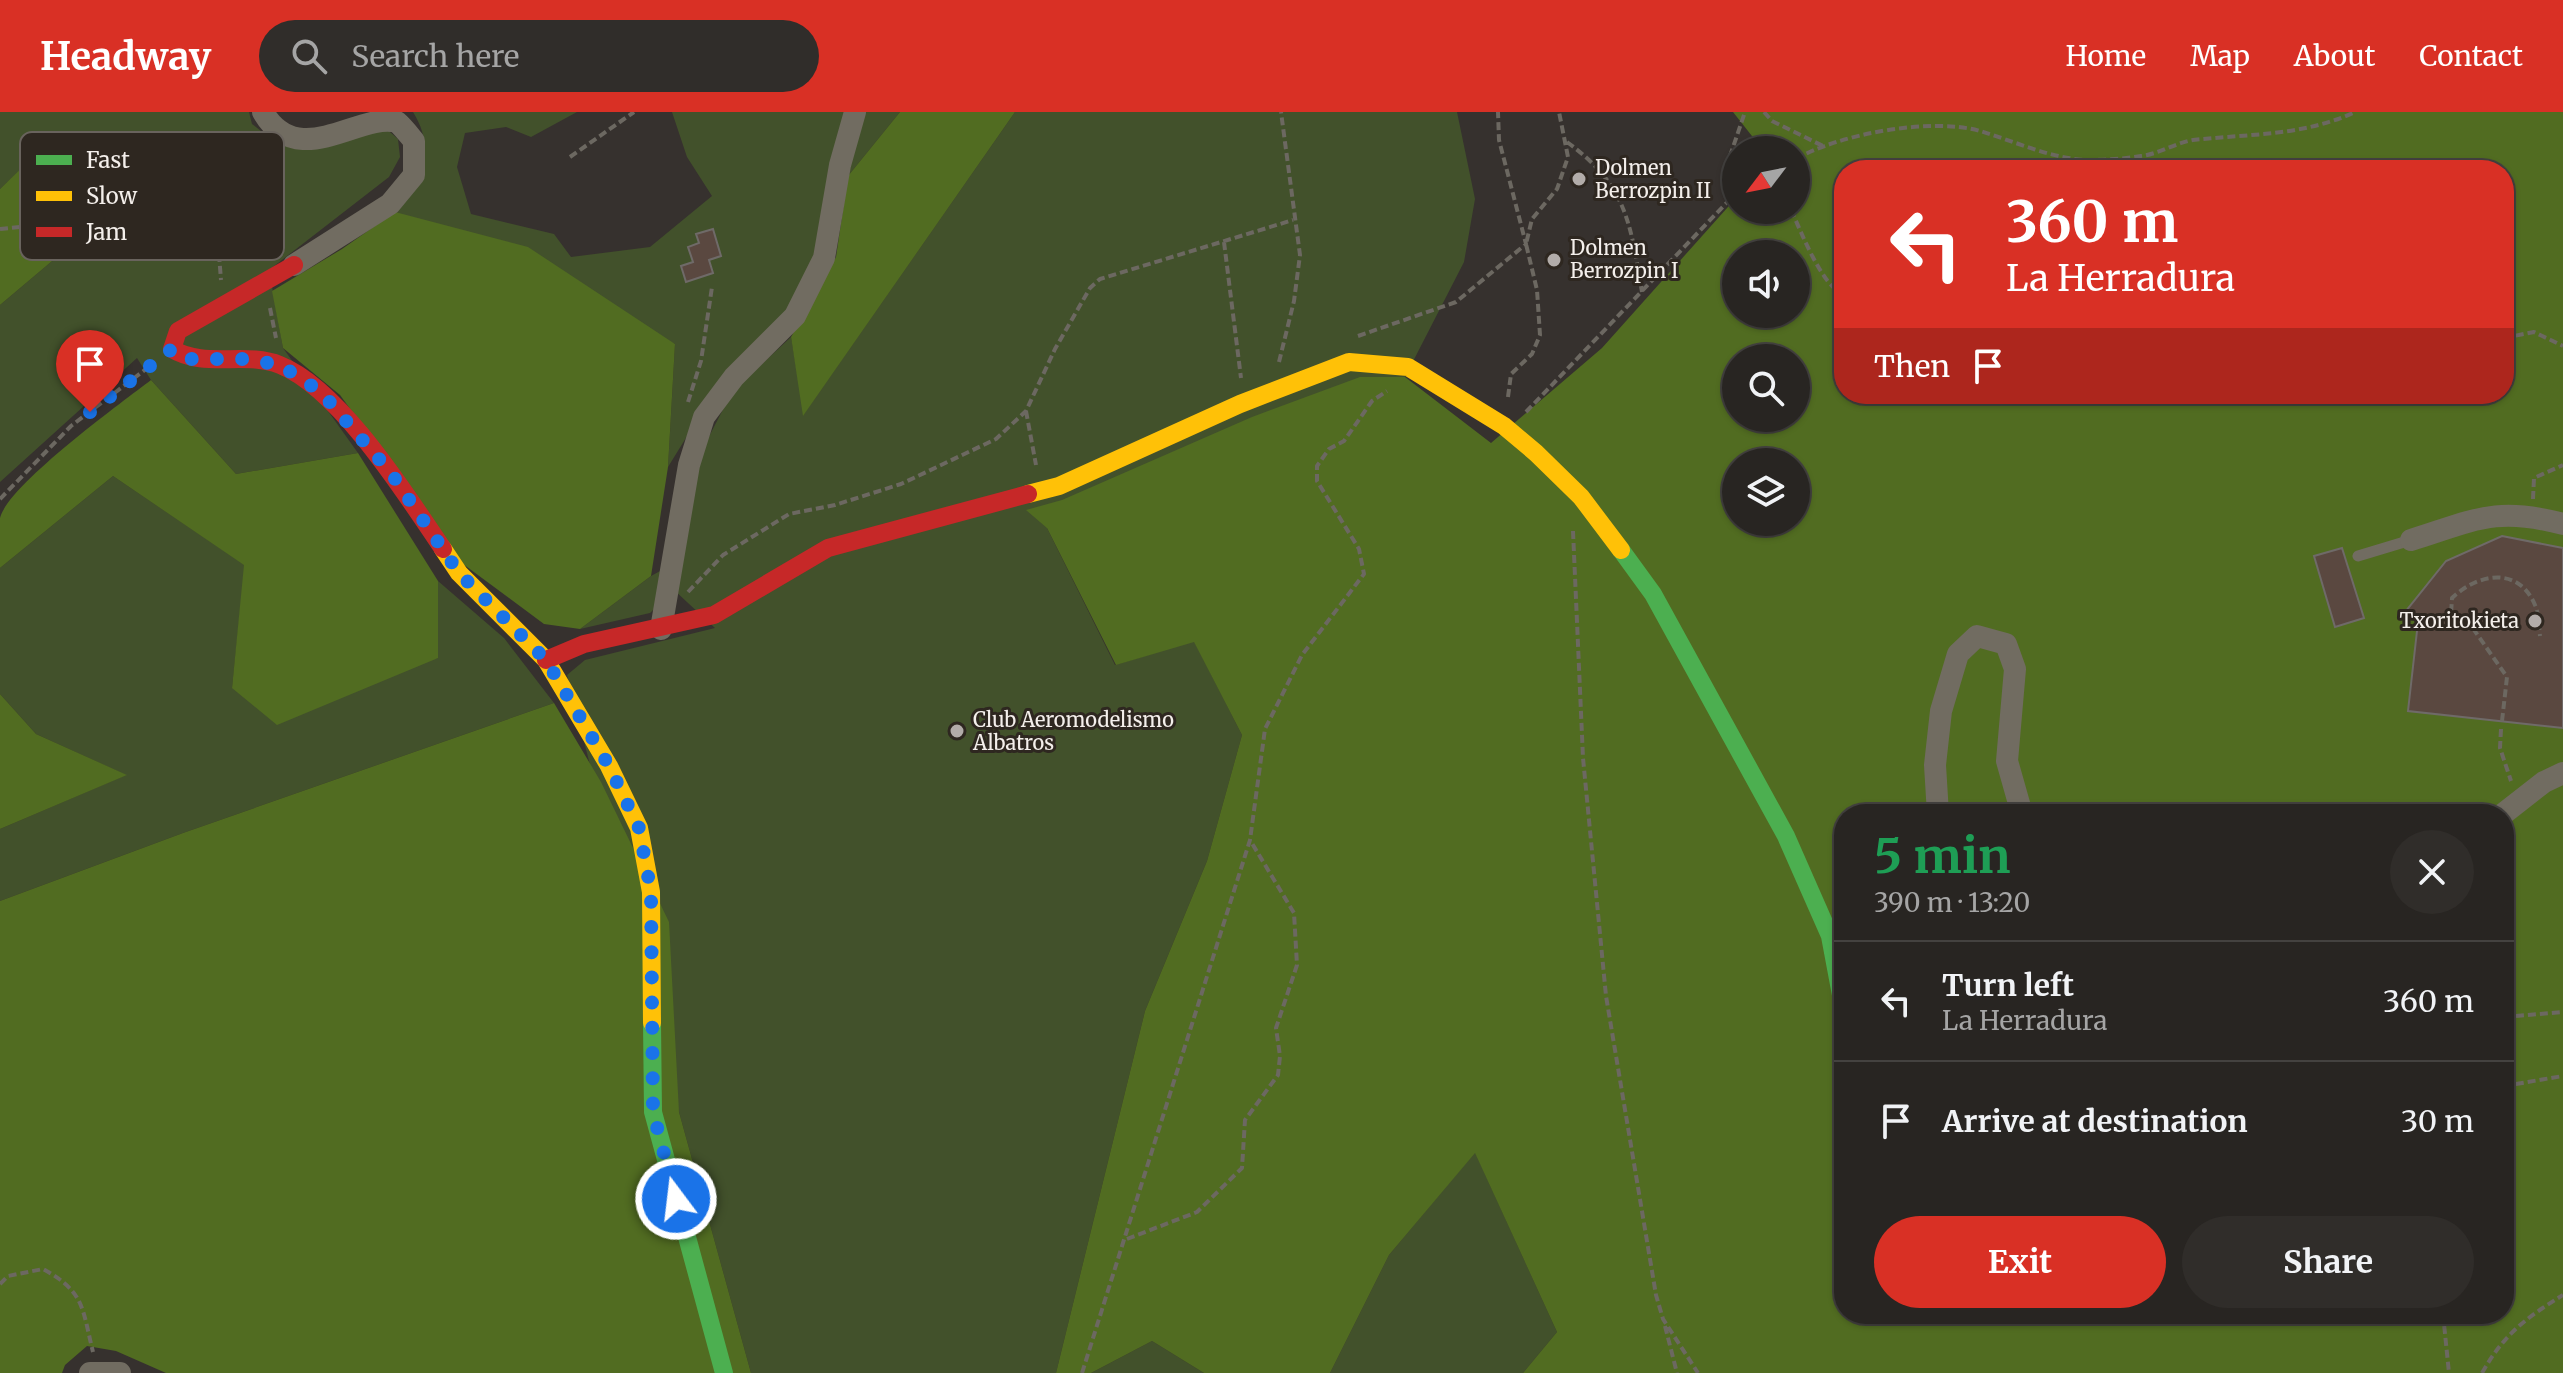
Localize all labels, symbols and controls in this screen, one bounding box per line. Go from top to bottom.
search box [259,20,819,92]
text: Headway [40,33,211,80]
icon: search [287,34,331,78]
text: Search here [351,37,519,75]
text: Home [2065,38,2146,74]
text: Map [2190,38,2250,74]
text: About [2294,38,2375,74]
text: Contact [2419,38,2523,74]
legend [20,132,284,260]
north arrow [1722,136,1810,224]
map controls [1722,136,1810,536]
text: Fast [86,146,130,174]
place label: Dolmen Berrozpin II [1595,155,1711,203]
marker: Dolmen Berrozpin II [1570,170,1588,188]
text: Slow [86,182,137,210]
text: 360 m [2006,187,2178,257]
icon: left [1874,192,1978,296]
text: Jam [85,218,127,246]
place label: Dolmen Berrozpin I [1570,235,1679,283]
button: sound [1722,240,1810,328]
marker: Dolmen Berrozpin I [1545,251,1563,269]
text: La Herradura [2006,256,2235,301]
pin [56,330,124,412]
icon: arrive [68,342,112,386]
button: search [1722,344,1810,432]
icon: arrive [1966,344,2010,388]
text: Then [1874,347,1950,385]
button: layers [1722,448,1810,536]
place label: Txoritokieta [2400,608,2519,633]
marker: Txoritokieta [2526,612,2544,630]
place label: Club Aeromodelismo Albatros [972,707,1174,755]
marker: Club Aeromodelismo Albatros [948,722,966,740]
text: 5 min [1874,826,2011,886]
button: close [2390,830,2474,914]
text: 390 m · 13:20 [1874,886,2030,919]
text: Turn left [1942,966,2074,1004]
icon: left [1874,979,1918,1023]
text: 360 m [2383,982,2474,1020]
text: La Herradura [1942,1004,2107,1037]
icon: arrive [1874,1099,1918,1143]
text: Arrive at destination [1942,1102,2248,1140]
text: 30 m [2401,1102,2474,1140]
position arrow [634,1157,718,1241]
button: Exit [1874,1216,2166,1308]
button: Share [2182,1216,2474,1308]

